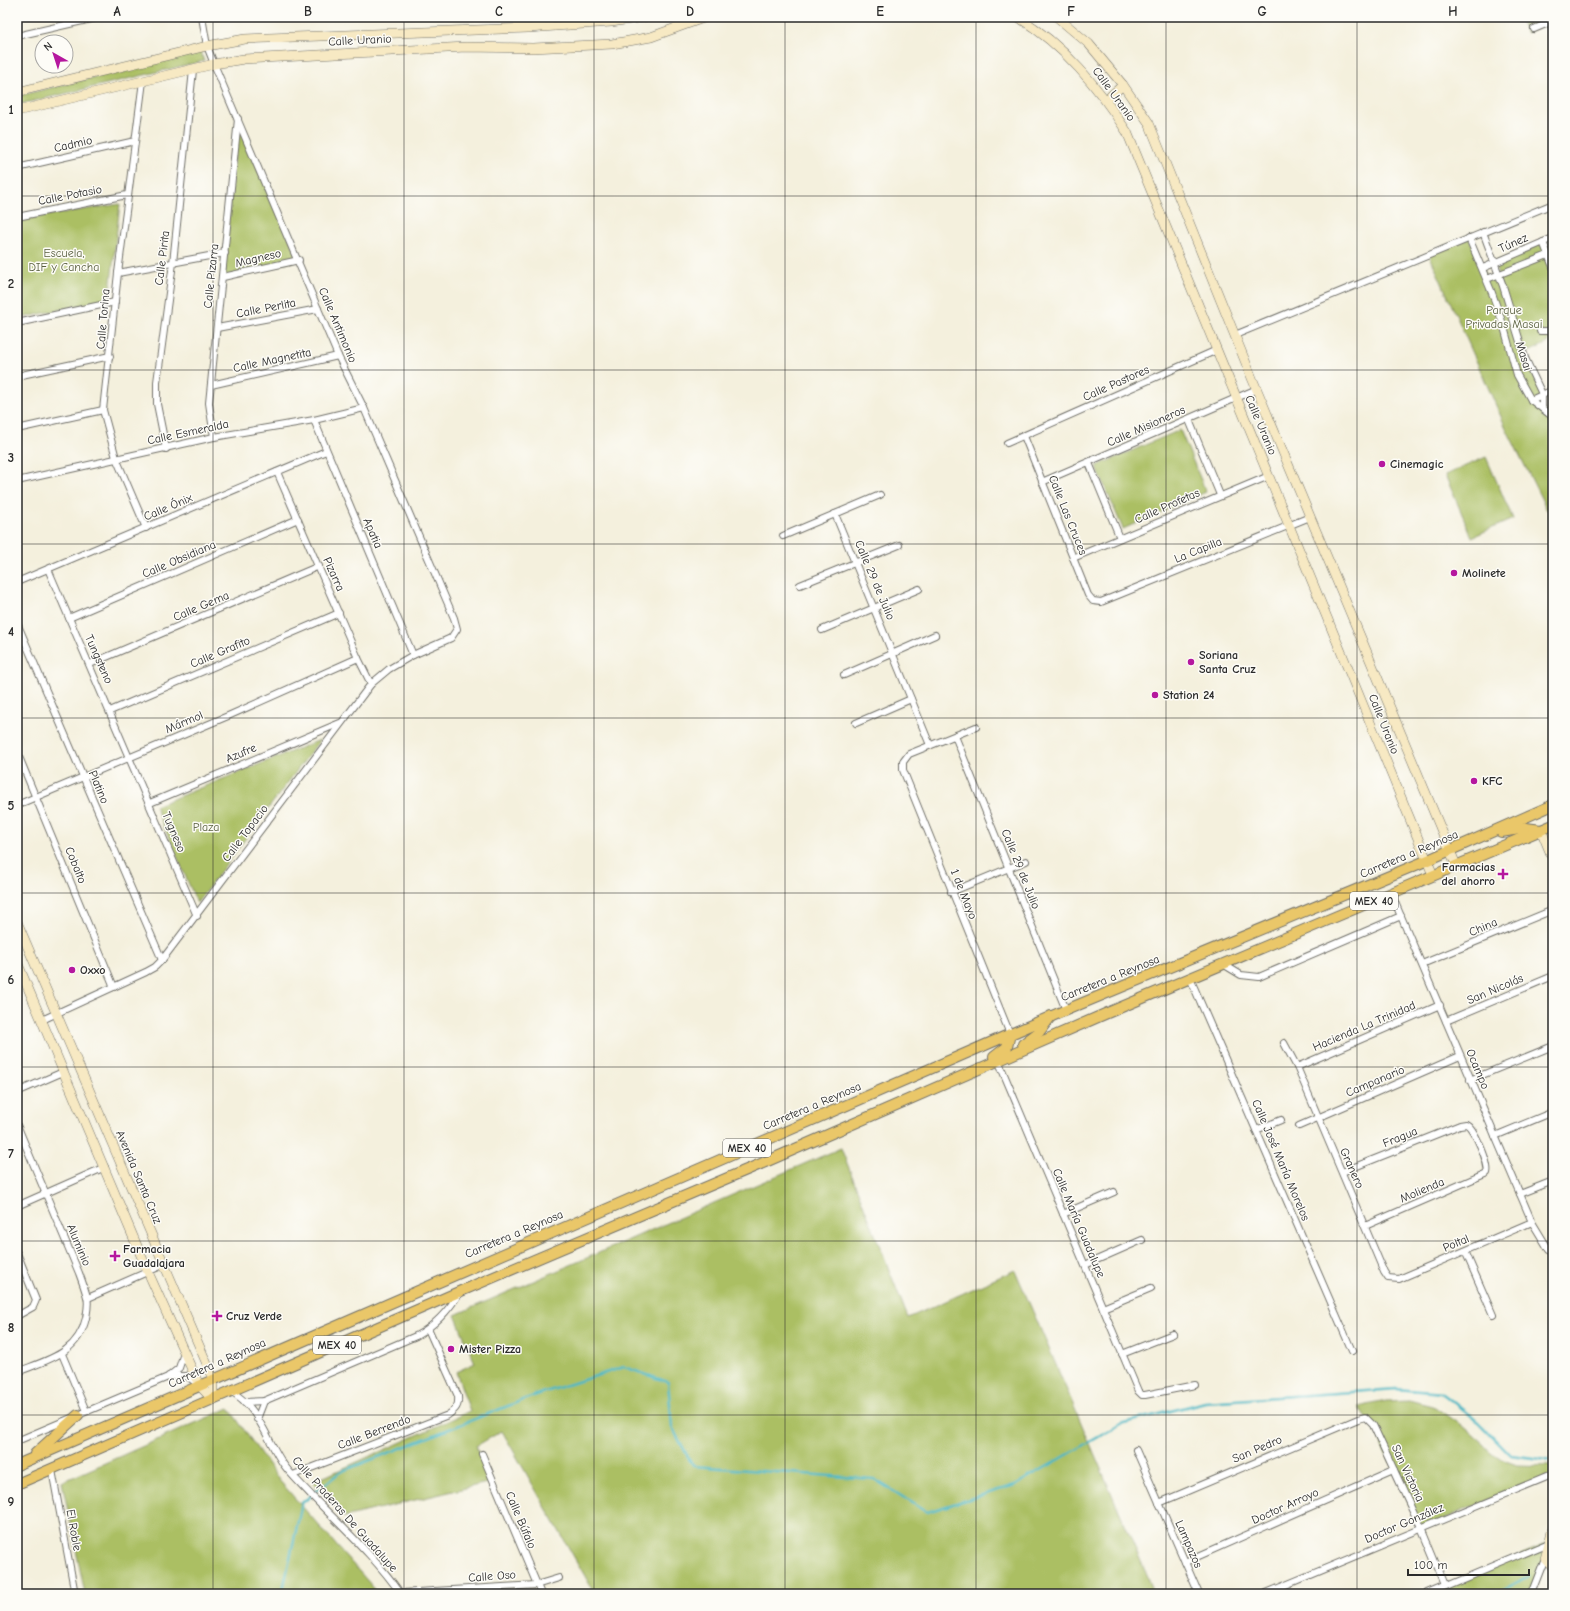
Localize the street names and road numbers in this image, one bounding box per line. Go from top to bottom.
street label: Calle Uranio [328,31,392,49]
street label: Calle Uranio [1090,64,1138,124]
street label: Cadmio [52,133,94,155]
street label: Calle Potasio [37,182,103,208]
street label: Calle Pirita [152,230,172,286]
street label: Túnez [1496,230,1530,256]
street label: Calle Pizarra [201,243,221,309]
street label: Magneso [234,246,282,270]
street label: Calle Antimonio [316,285,360,365]
street label: Calle Torina [93,288,113,350]
street label: Calle Perlita [235,295,297,321]
street label: Masai [1513,340,1535,372]
street label: Calle Magnetita [232,345,312,375]
street label: Calle Pastores [1081,362,1151,404]
street label: Calle Uranio [1242,393,1280,457]
street label: Calle Misioneros [1105,402,1187,450]
street label: Calle Esmeralda [146,417,230,447]
street label: Calle Las Cruces [1046,473,1090,557]
street label: Calle Profetas [1132,485,1202,527]
street label: Calle Ónix [142,490,195,524]
street label: Apatia [360,516,386,550]
street label: La Capilla [1172,534,1224,566]
street label: Calle Obsidiana [140,537,218,581]
street label: Calle 29 de Julio [852,538,898,622]
street label: Pizarra [320,555,348,593]
street label: Calle Gema [171,588,231,624]
street label: Tungsteno [82,632,116,686]
street label: Calle Grafito [188,633,252,671]
street label: Calle Uranio [1366,692,1402,756]
street label: Mármol [163,708,205,736]
street label: Azufre [223,740,259,766]
street label: Platino [86,768,112,806]
street label: Calle Topacio [219,802,271,864]
street label: Tugneso [159,810,189,854]
street label: Calle 29 de Julio [999,827,1043,911]
street label: Carretera a Reynosa [1358,827,1460,881]
street label: Cobalto [62,845,90,885]
street label: 1 de Mayo [948,867,980,921]
road number: MEX 40 [1350,892,1398,910]
street label: China [1467,915,1499,939]
street label: Carretera a Reynosa [1059,952,1161,1004]
street label: San Nicolás [1465,971,1525,1007]
street label: Hacienda La Trinidad [1310,998,1418,1054]
street label: Ocampo [1463,1047,1493,1091]
street label: Campanario [1343,1062,1407,1100]
street label: Carretera a Reynosa [761,1079,863,1133]
street label: Calle José María Morelos [1249,1097,1313,1223]
street label: Fragua [1381,1124,1419,1150]
street label: Avenida Santa Cruz [113,1128,165,1226]
road number: MEX 40 [723,1139,771,1157]
street label: Granero [1337,1146,1367,1190]
street label: Calle María Guadalupe [1050,1166,1108,1280]
street label: Molienda [1398,1174,1446,1206]
street label: Carretera a Reynosa [463,1207,565,1261]
street label: Aluminio [64,1222,94,1268]
street label: Poltal [1441,1231,1471,1255]
street label: Carretera a Reynosa [166,1335,268,1391]
road number: MEX 40 [313,1336,361,1354]
street label: Calle Berrendo [336,1412,412,1452]
street label: San Pedro [1230,1432,1284,1466]
street label: San Victoria [1389,1442,1427,1504]
street label: Calle Praderas De Guadalupe [289,1453,401,1575]
street label: Doctor Arroyo [1249,1485,1321,1527]
street label: Calle Búfalo [503,1489,539,1551]
street label: Doctor González [1362,1500,1446,1546]
street label: El Roble [63,1508,85,1552]
street label: Lampazos [1172,1518,1206,1570]
street label: Calle Oso [468,1567,516,1585]

